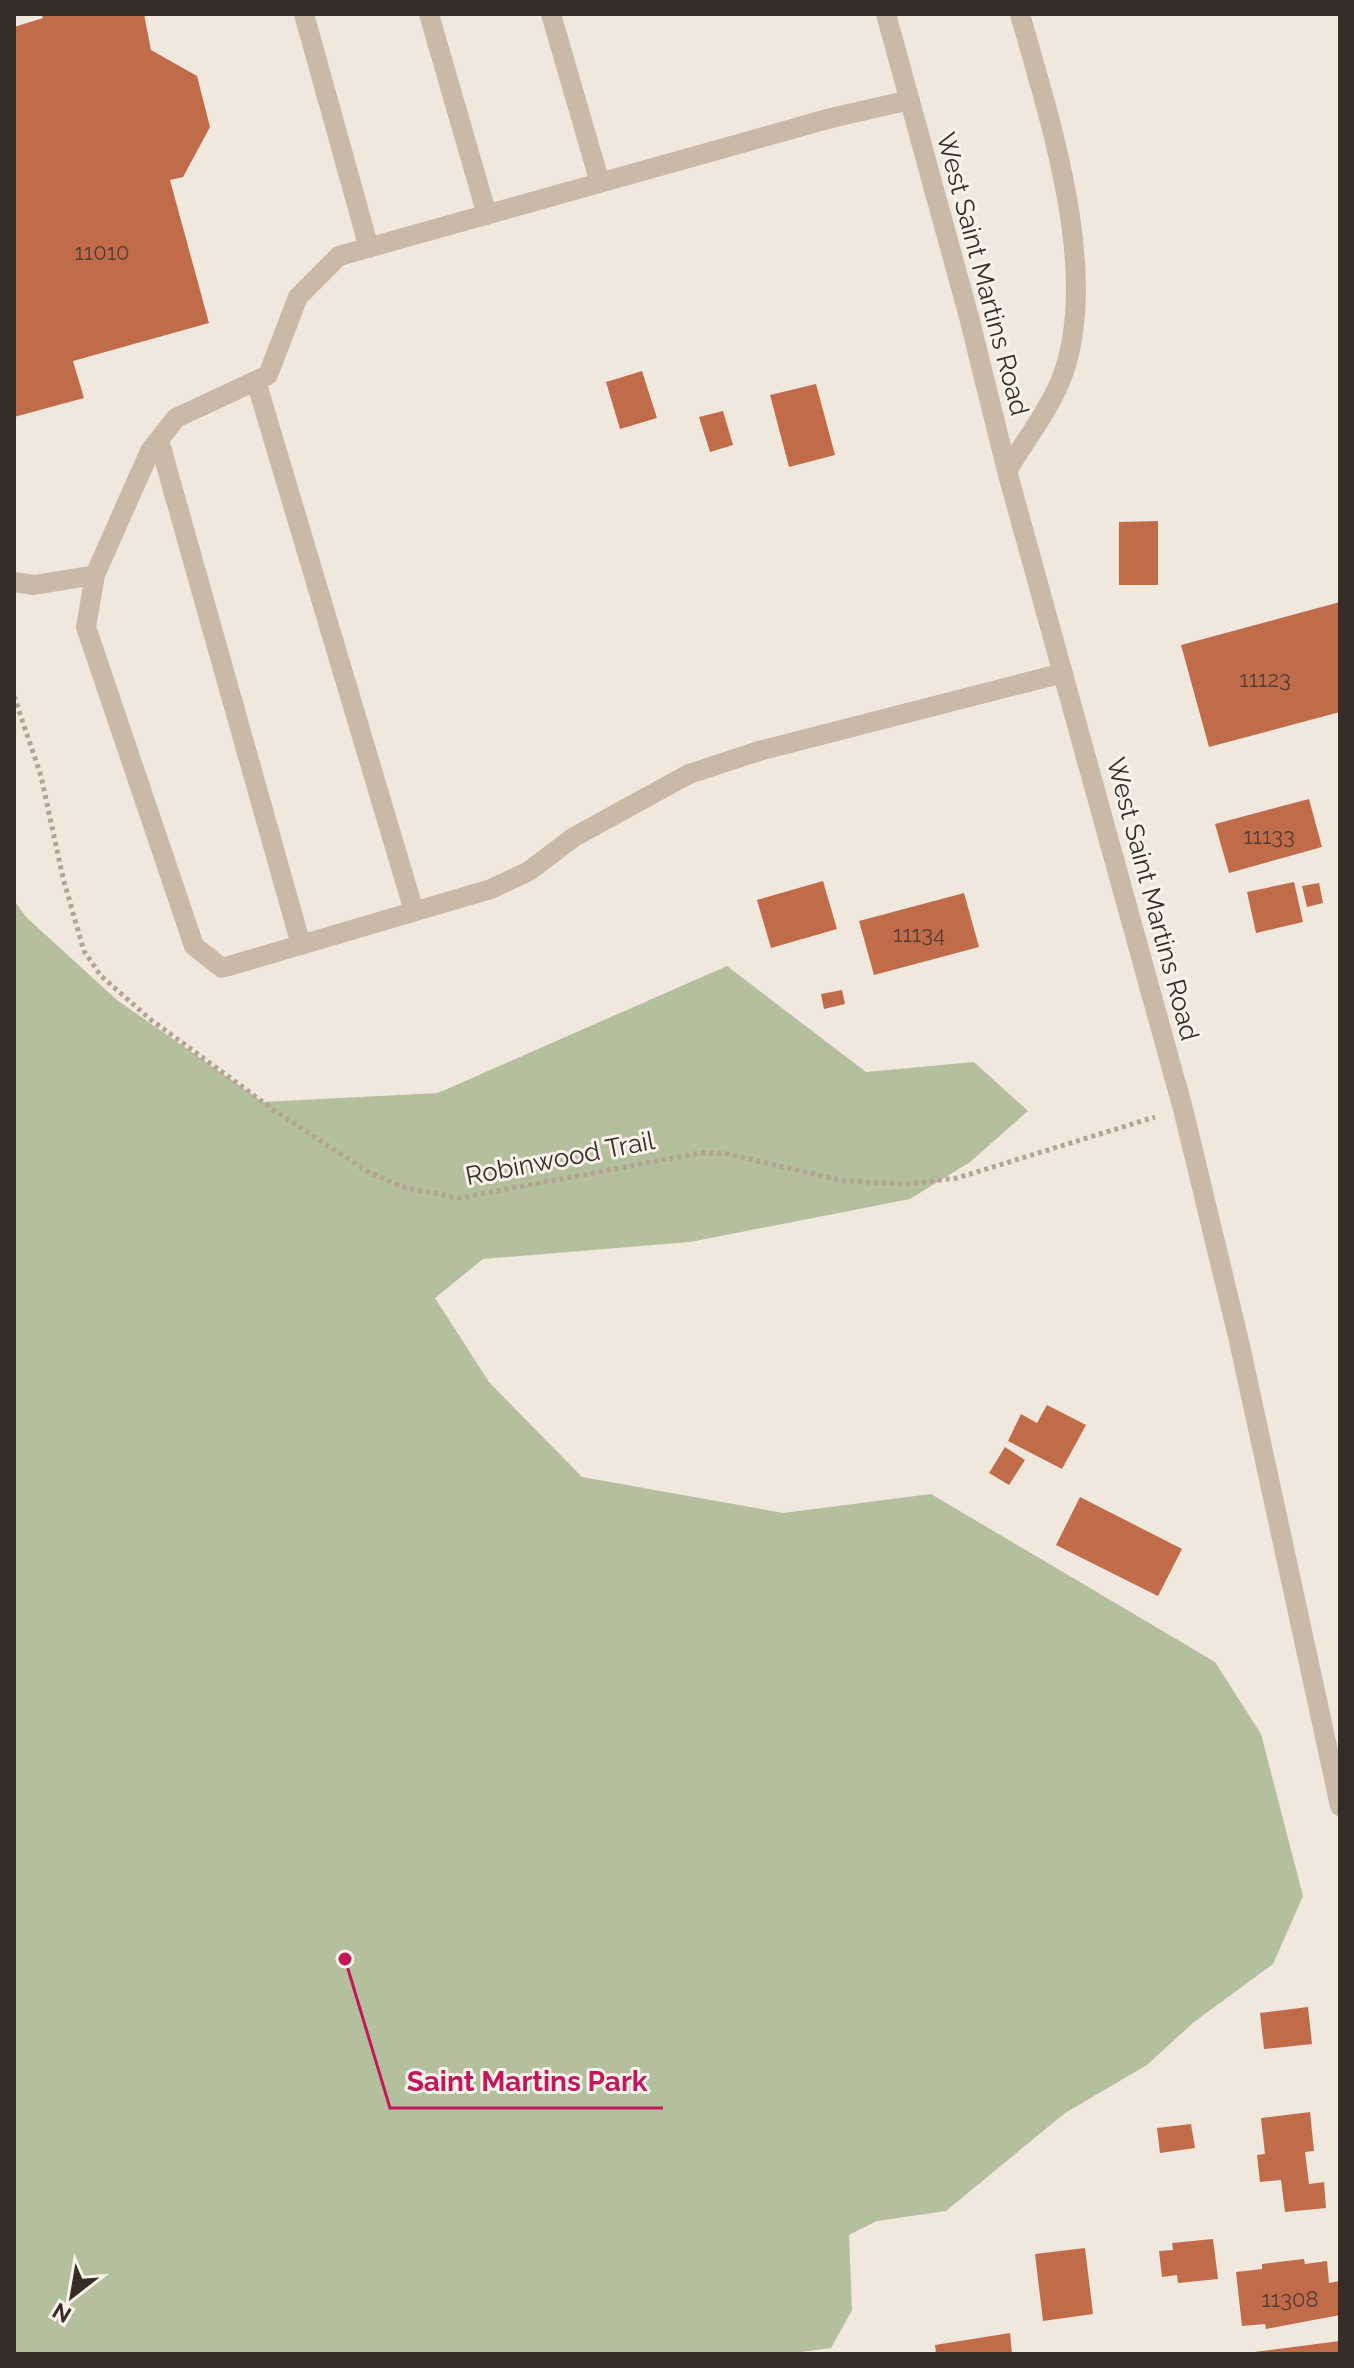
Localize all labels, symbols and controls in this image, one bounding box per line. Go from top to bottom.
street label: West Saint Martins Road [931,129,1035,419]
house number: 11010 [74,239,130,265]
house number: 11123 [1239,666,1291,692]
street label: West Saint Martins Road [1101,754,1205,1044]
house number: 11133 [1243,823,1295,849]
house number: 11134 [893,921,945,947]
street label: Robinwood Trail [463,1125,658,1191]
callout: Saint Martins Park [390,2056,663,2108]
text: Saint Martins Park [407,2065,648,2098]
north arrow [32,2256,112,2336]
house number: 11308 [1261,2286,1319,2312]
text: N [48,2298,76,2329]

